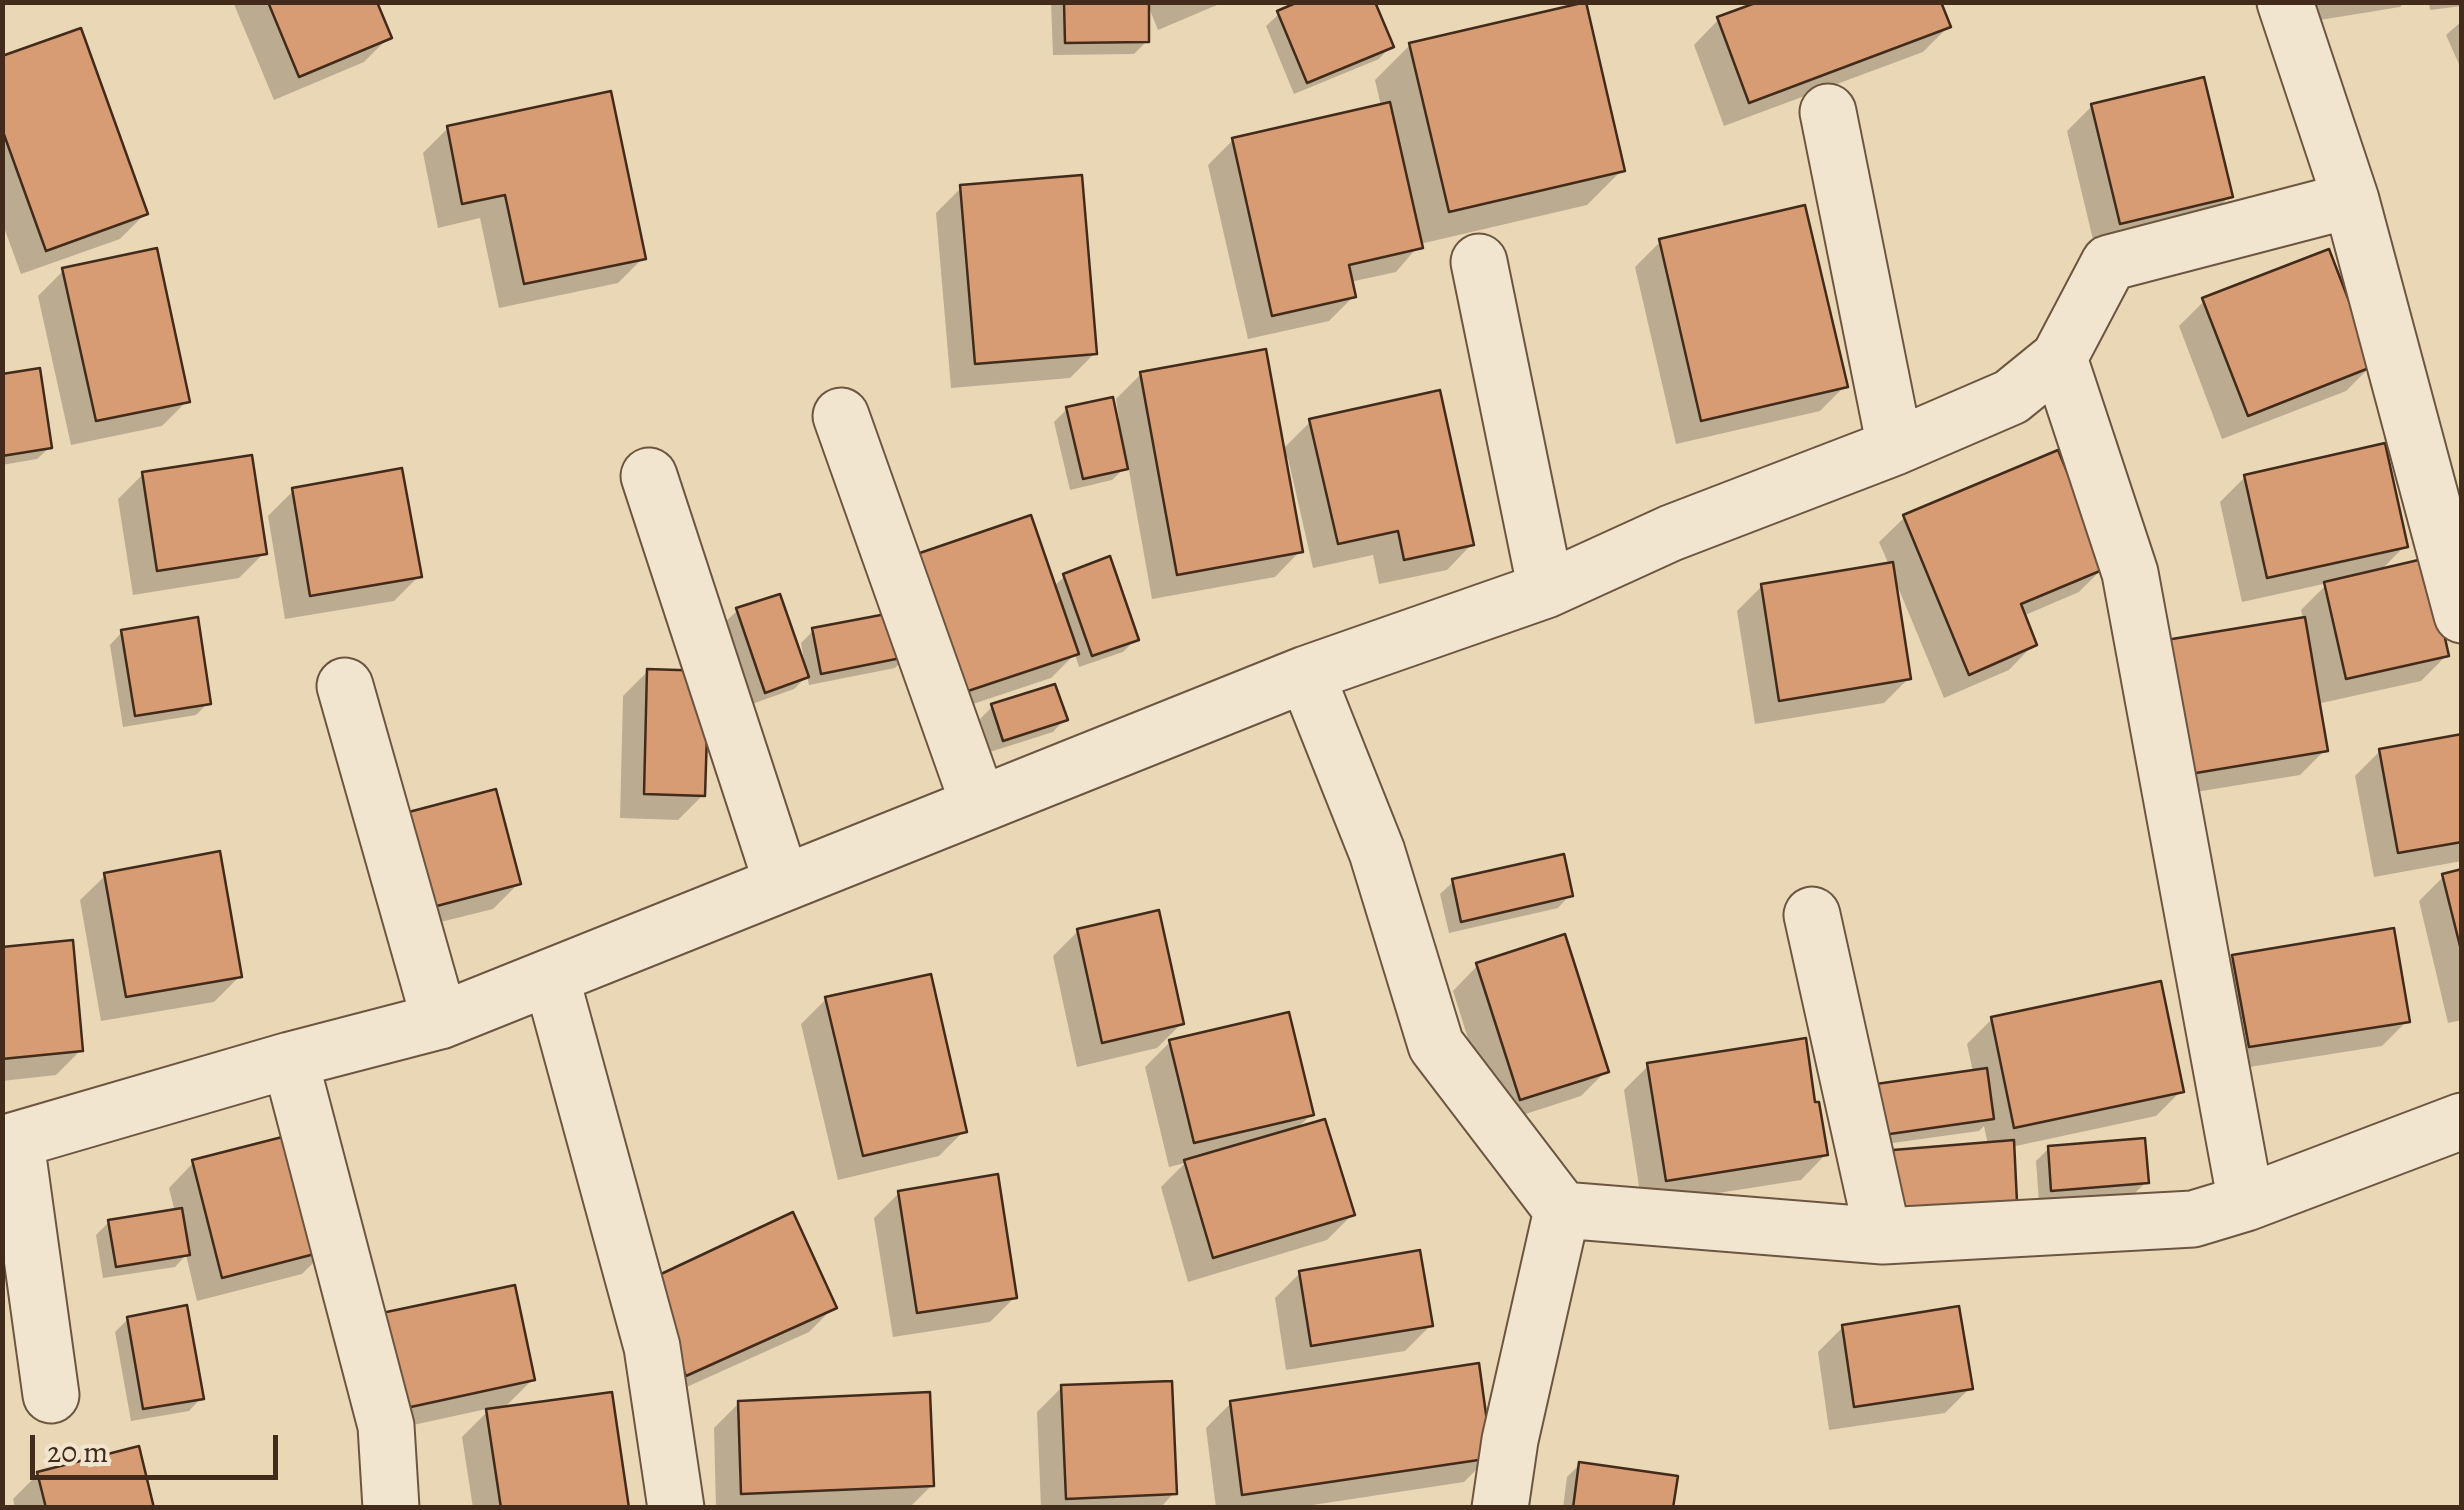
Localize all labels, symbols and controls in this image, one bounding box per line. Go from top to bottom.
scale bar [35,1415,282,1477]
text: 20 m [47,1432,108,1472]

